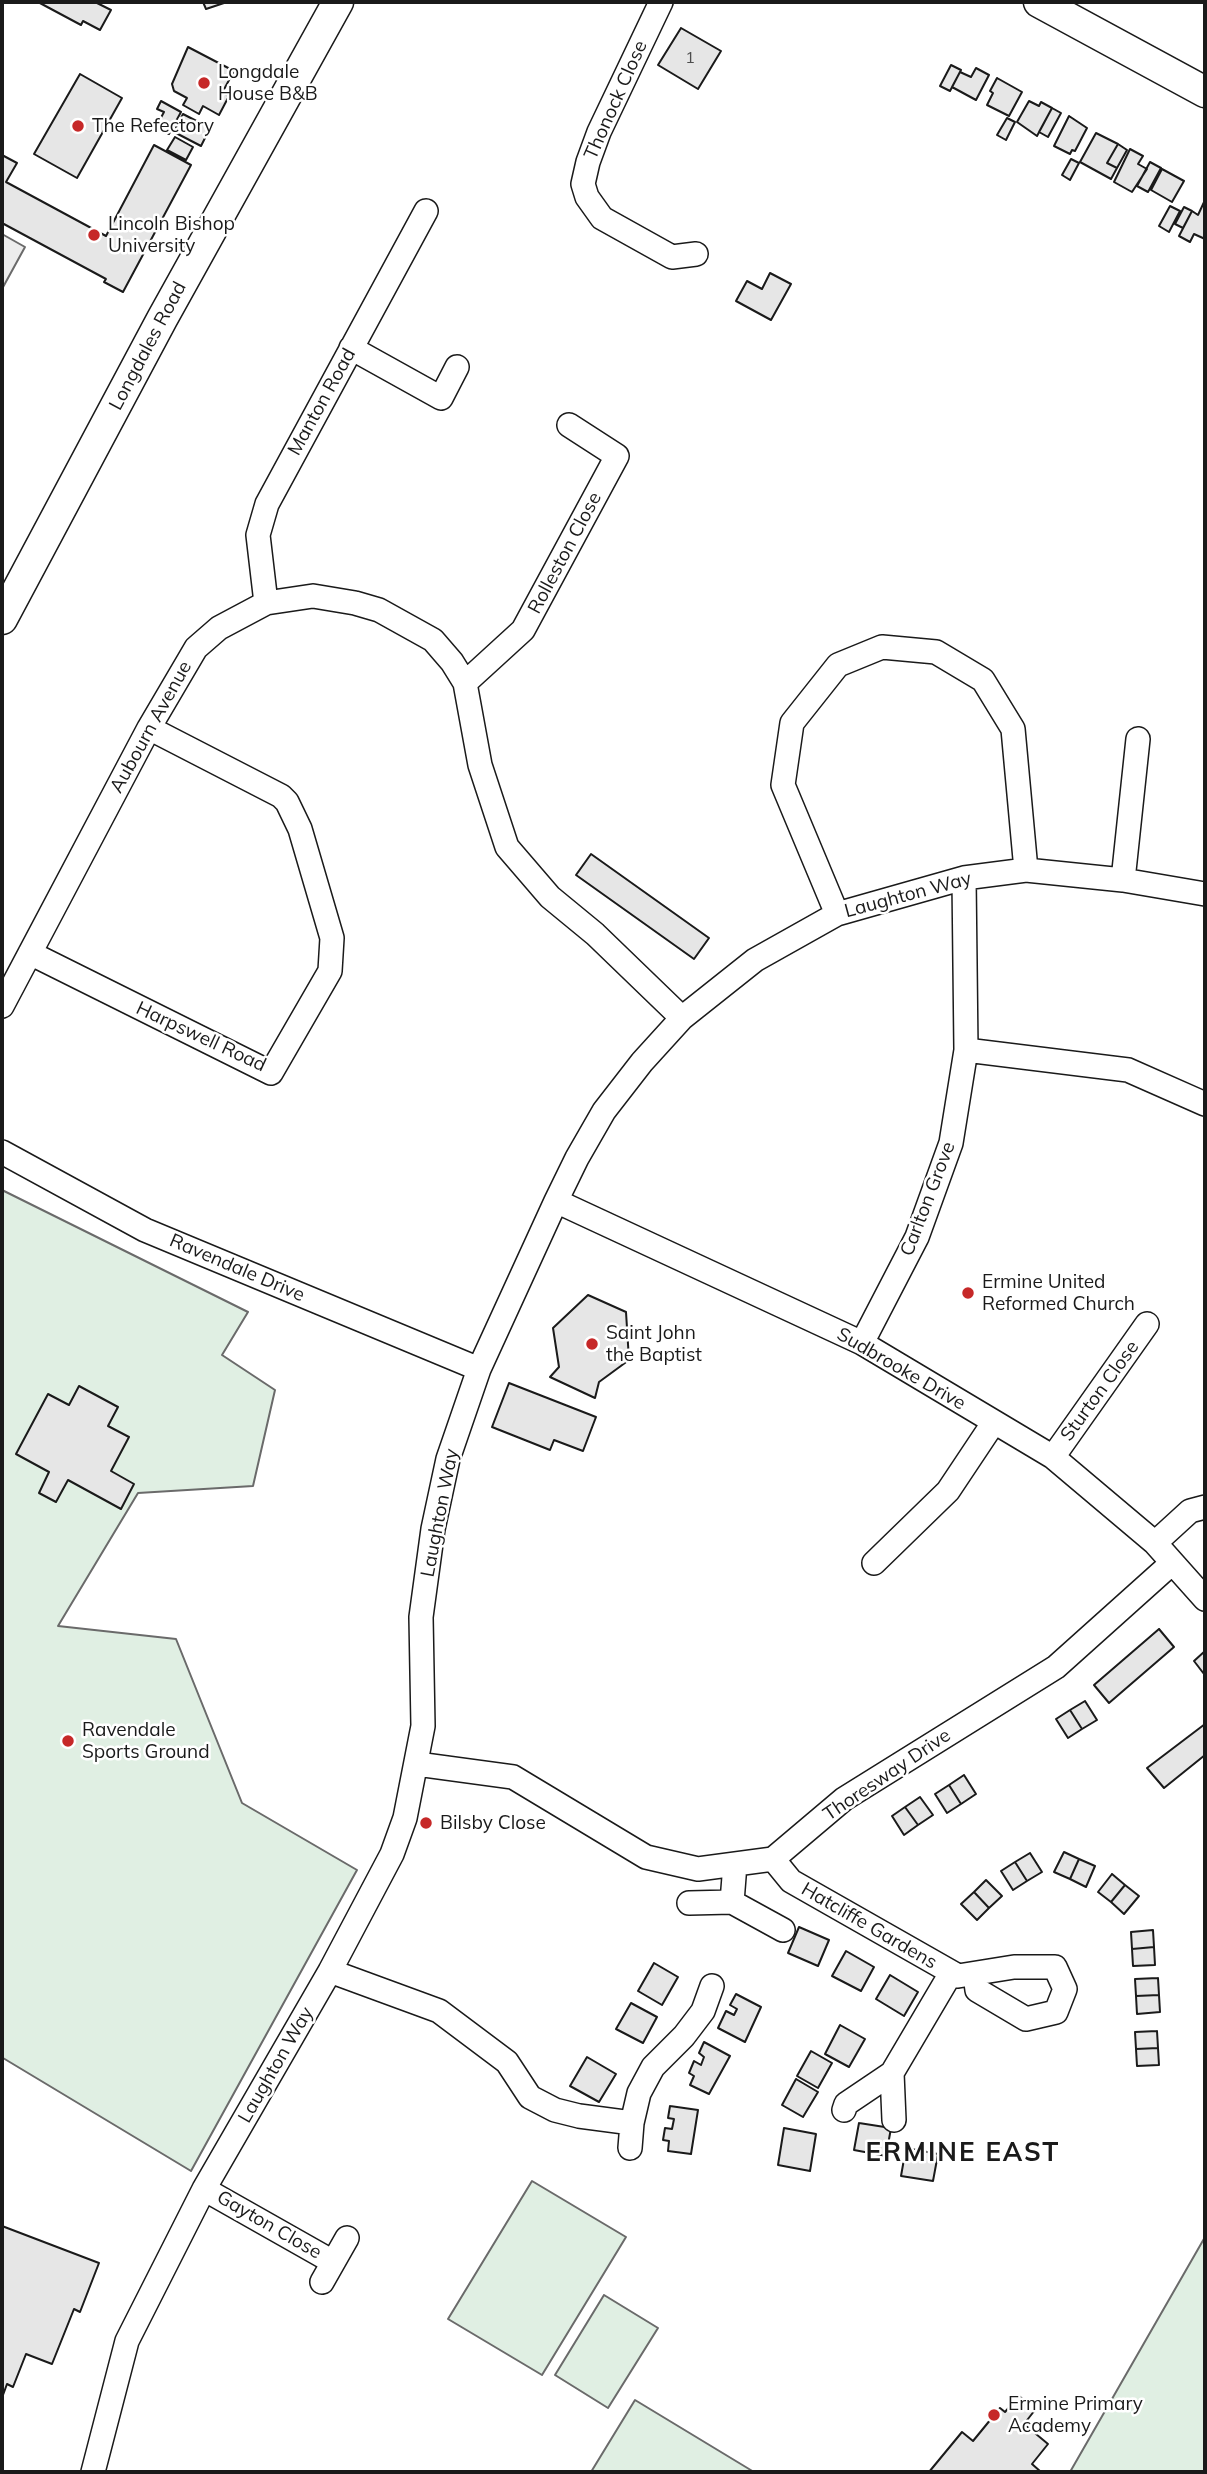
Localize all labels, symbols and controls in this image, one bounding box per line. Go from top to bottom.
street label: Thonock Close [580,37,652,163]
house number: 1 [685,48,695,68]
place label: Longdale House B&B [218,61,318,105]
marker: Longdale House B&B [196,75,212,91]
place label: The Refectory [92,115,214,137]
marker: The Refectory [70,118,86,134]
place label: Lincoln Bishop University [108,213,235,257]
marker: Lincoln Bishop University [86,227,102,243]
street label: Longdales Road [105,278,191,414]
street label: Manton Road [283,344,361,460]
street label: Rolleston Close [523,488,607,618]
street label: Aubourn Avenue [105,657,197,797]
street label: Laughton Way [842,867,974,923]
street label: Harpswell Road [132,997,270,1077]
street label: Carlton Grove [896,1139,960,1259]
street label: Ravendale Drive [166,1229,308,1307]
place label: Ermine United Reformed Church [982,1271,1135,1315]
marker: Ermine United Reformed Church [960,1285,976,1301]
place label: Saint John the Baptist [606,1322,702,1366]
street label: Sudbrooke Drive [833,1323,969,1415]
marker: Saint John the Baptist [584,1336,600,1352]
street label: Sturton Close [1056,1336,1144,1446]
street label: Laughton Way [416,1447,464,1579]
place label: Ravendale Sports Ground [82,1719,210,1763]
street label: Thoresway Drive [819,1724,955,1826]
marker: Ravendale Sports Ground [60,1733,76,1749]
place label: Bilsby Close [440,1812,546,1834]
marker: Bilsby Close [418,1815,434,1831]
street label: Hatcliffe Gardens [797,1878,941,1974]
street label: Laughton Way [234,2003,318,2127]
district label: ERMINE EAST [867,2137,1059,2169]
street label: Gayton Close [213,2186,325,2264]
place label: Ermine Primary Academy [1008,2393,1143,2437]
marker: Ermine Primary Academy [986,2407,1002,2423]

